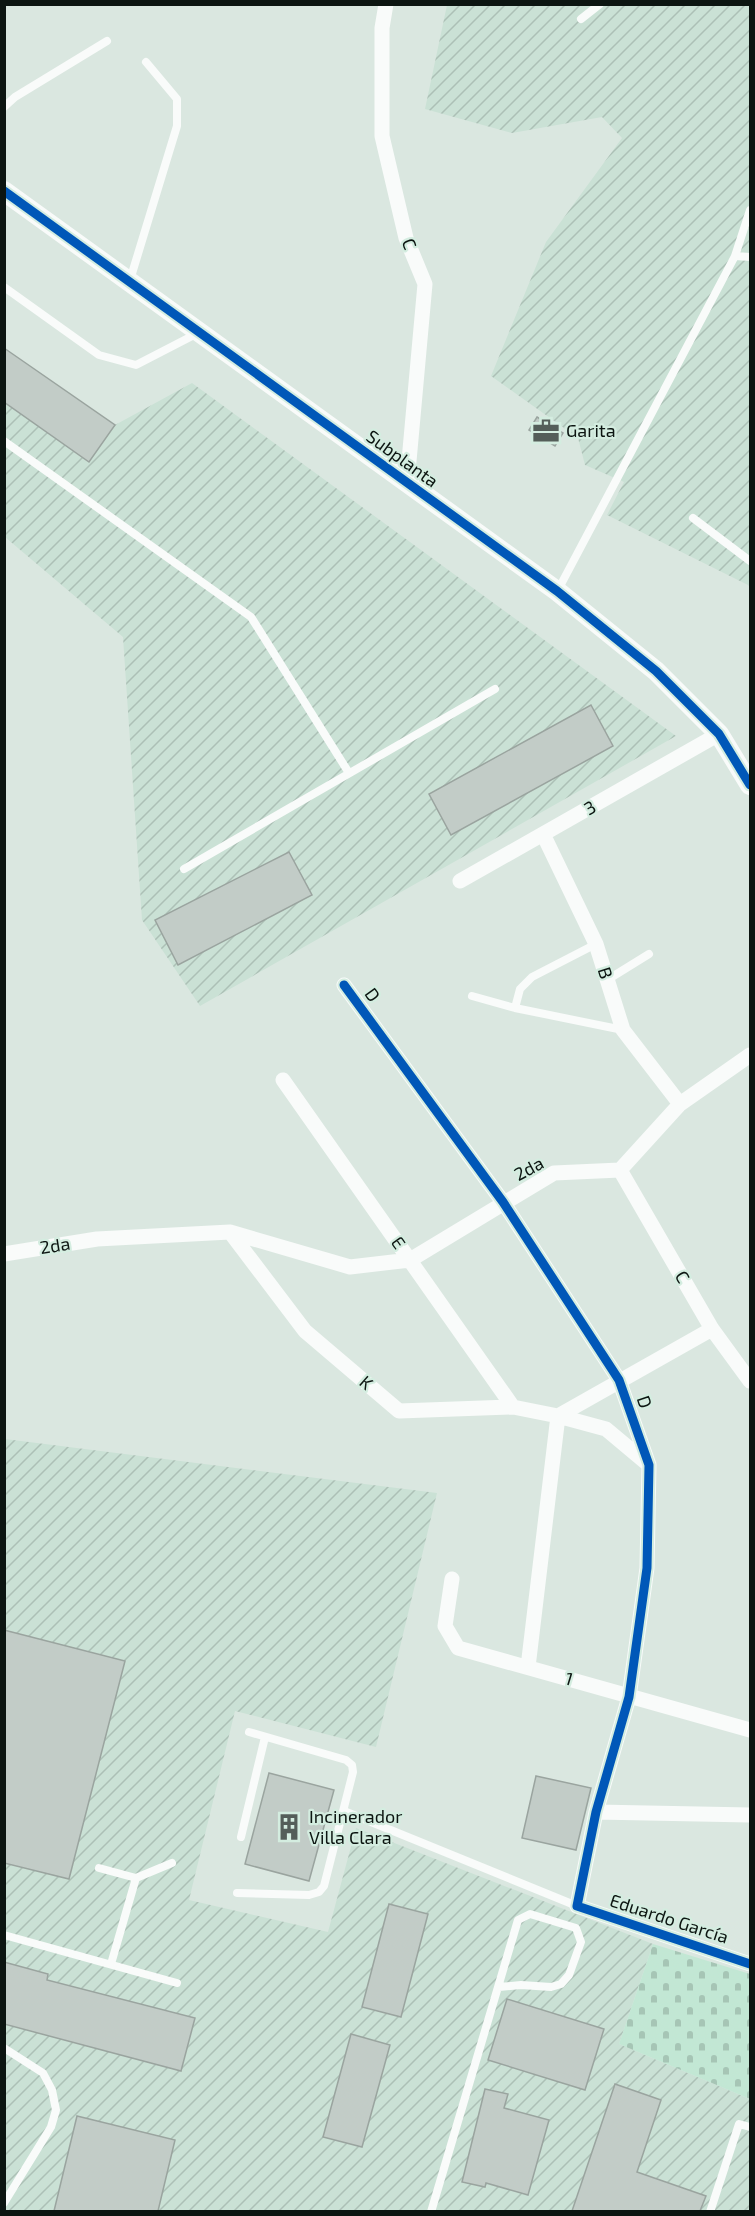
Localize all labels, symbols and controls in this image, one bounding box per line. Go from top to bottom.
street label: C [398,235,422,252]
office icon: Garita [531,416,561,446]
place label: Garita [566,419,616,441]
street label: Subplanta [362,425,443,492]
street label: 3 [580,795,599,819]
street label: B [594,964,618,981]
street label: D [360,983,385,1006]
street label: 2da [510,1151,547,1185]
street label: 2da [38,1232,72,1258]
street label: E [387,1232,411,1253]
street label: C [671,1267,695,1286]
street label: K [355,1370,378,1394]
street label: D [633,1392,657,1411]
street label: 1 [563,1666,576,1690]
place label: Incinerador Villa Clara [309,1805,402,1848]
building icon: Incinerador Villa Clara [274,1812,304,1842]
street label: Eduardo García [607,1889,731,1948]

